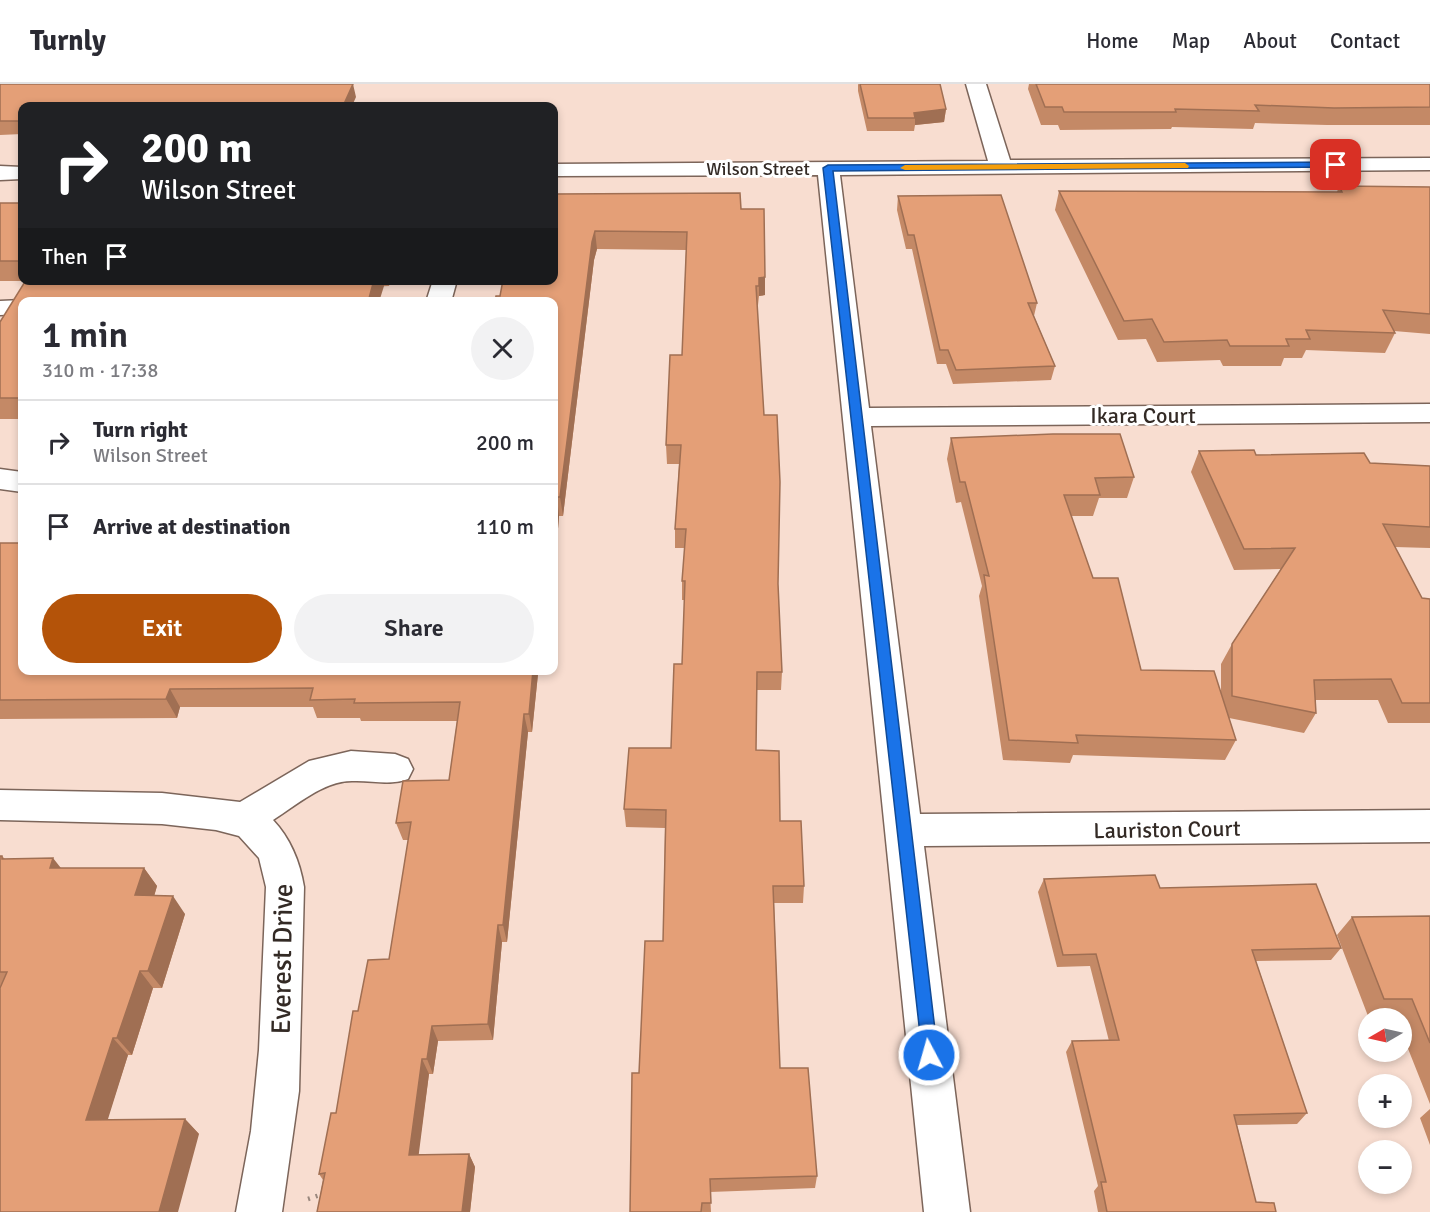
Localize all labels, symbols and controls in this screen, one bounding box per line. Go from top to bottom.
text: Turnly [30,24,106,58]
text: Home [1086,28,1139,54]
text: Map [1172,28,1210,54]
text: About [1243,28,1297,54]
text: Contact [1330,28,1400,54]
text: 200 m [141,123,252,174]
icon: right [42,126,120,204]
pin [1310,139,1361,190]
icon: arrive [1319,148,1352,181]
street label: Wilson Street [706,158,810,180]
text: Wilson Street [141,174,296,207]
icon: arrive [100,240,133,273]
text: Then [42,243,88,270]
text: 1 min [42,313,128,358]
button: close [471,317,534,380]
text: 310 m · 17:38 [42,358,158,383]
street label: Ikara Court [1090,402,1196,429]
text: Turn right [93,416,188,443]
icon: right [42,426,75,459]
text: 200 m [476,429,534,456]
text: Wilson Street [93,443,208,468]
icon: arrive [42,510,75,543]
text: Arrive at destination [93,513,290,540]
text: 110 m [476,513,534,540]
button: Exit [42,594,282,663]
button: Share [294,594,534,663]
street label: Lauriston Court [1093,815,1241,844]
street label: Everest Drive [265,883,300,1035]
north arrow [1358,1008,1412,1062]
map controls [1358,1008,1412,1194]
position arrow [897,1023,961,1087]
button: + [1358,1074,1412,1128]
button: − [1358,1140,1412,1194]

